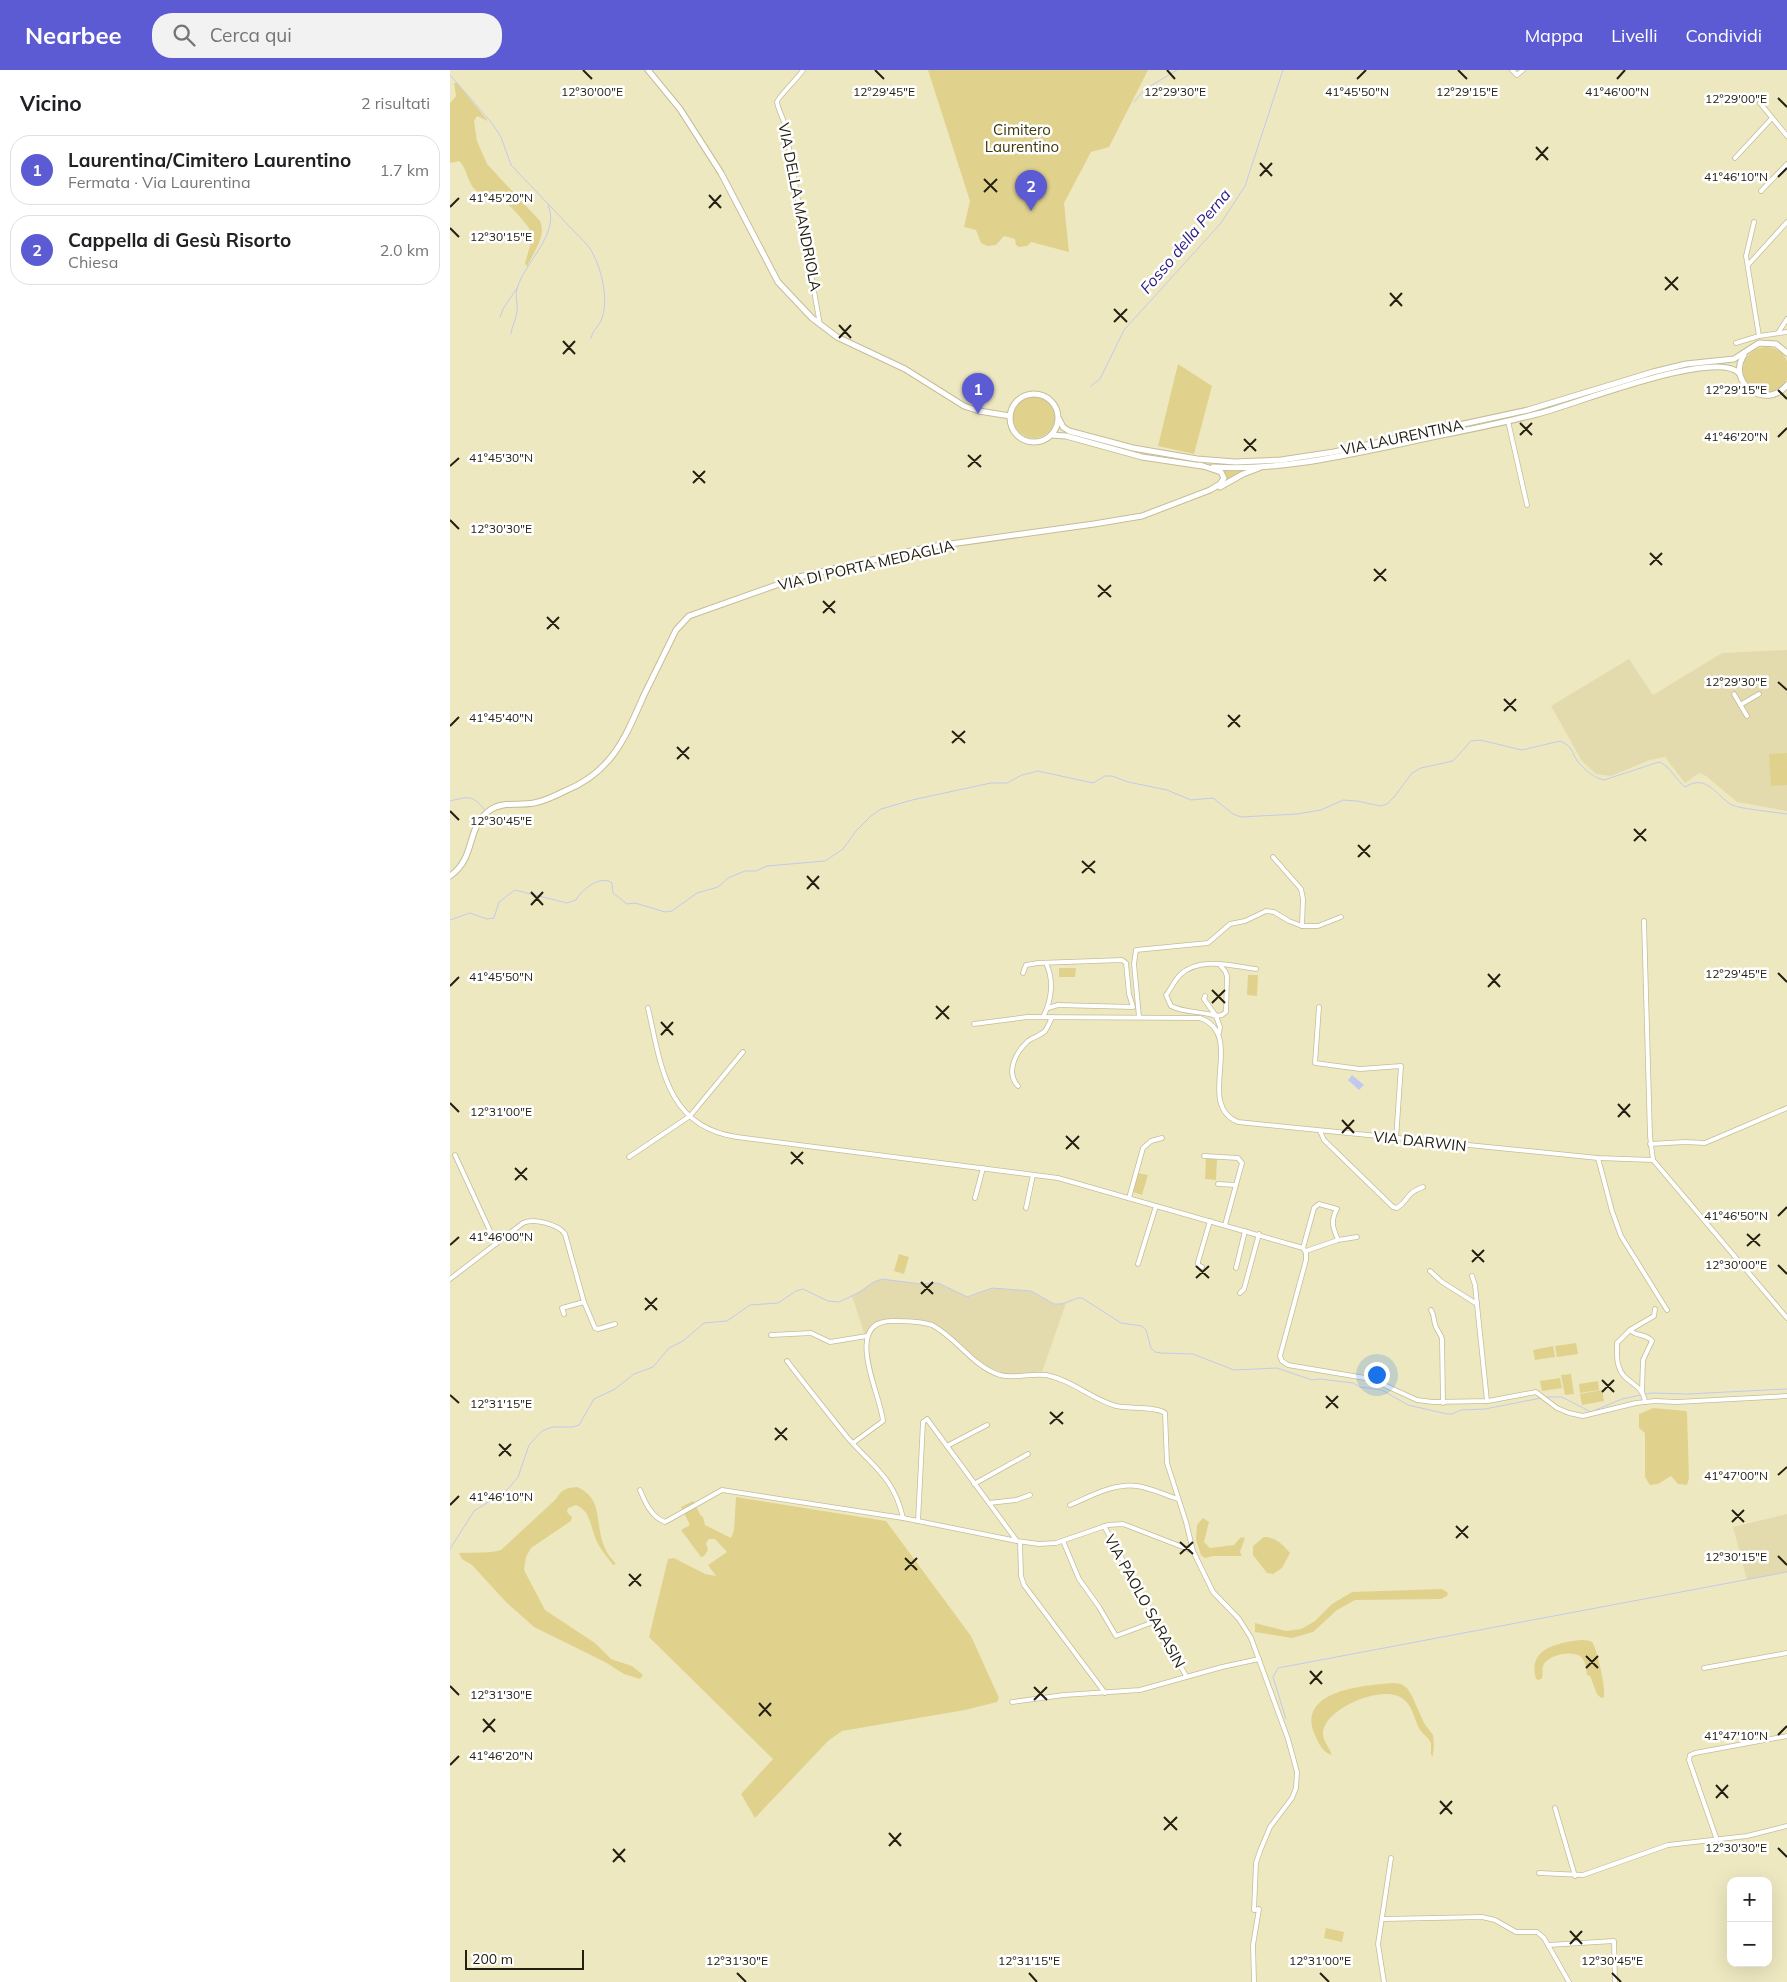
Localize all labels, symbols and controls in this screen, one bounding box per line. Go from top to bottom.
search box [152,13,502,58]
text: Nearbee [25,20,122,50]
icon: search [170,21,198,49]
text: Cerca qui [210,23,292,47]
text: Mappa [1525,24,1583,47]
text: Livelli [1611,24,1657,47]
text: Condividi [1685,24,1762,47]
text: 12°30'00"E [561,84,623,99]
text: 12°29'45"E [853,84,915,99]
text: 12°29'30"E [1144,84,1206,99]
text: 41°45'50"N [1325,84,1389,99]
text: 12°29'15"E [1436,84,1498,99]
text: 41°46'00"N [1585,84,1649,99]
text: Vicino [20,90,82,116]
text: 12°29'00"E [1705,91,1767,106]
text: 2 risultati [361,93,430,113]
park label: Cimitero Laurentino [985,120,1059,156]
street label: VIA DELLA MANDRIOLA [774,121,826,293]
text: Laurentina/Cimitero Laurentino [68,148,351,172]
text: 1 [32,160,42,180]
text: 1.7 km [380,160,429,180]
text: 41°46'10"N [1704,169,1768,184]
pin: 2 [1015,170,1047,211]
text: Fermata · Via Laurentina [68,172,251,192]
water label: Fosso della Perna [1135,184,1235,297]
text: 41°45'20"N [469,190,533,205]
text: Cappella di Gesù Risorto [68,228,291,252]
text: 12°30'15"E [470,229,532,244]
text: 2 [32,240,42,260]
text: 2.0 km [380,240,429,260]
text: Chiesa [68,252,118,272]
pin: 1 [962,373,994,414]
text: 12°29'15"E [1705,382,1767,397]
street label: VIA LAURENTINA [1339,415,1465,459]
text: 41°46'20"N [1704,429,1768,444]
text: 41°45'30"N [469,450,533,465]
text: 12°30'30"E [470,521,532,536]
street label: VIA DI PORTA MEDAGLIA [776,535,956,595]
text: 12°29'30"E [1705,674,1767,689]
text: 41°45'40"N [469,710,533,725]
text: 12°30'45"E [470,813,532,828]
text: 12°29'45"E [1705,966,1767,981]
text: 41°45'50"N [469,969,533,984]
text: 12°31'00"E [470,1104,532,1119]
street label: VIA DARWIN [1373,1127,1467,1155]
text: 41°46'50"N [1704,1208,1768,1223]
text: 41°46'00"N [469,1229,533,1244]
text: 12°30'00"E [1705,1257,1767,1272]
your location [1364,1362,1390,1388]
text: 12°31'15"E [470,1396,532,1411]
text: 41°47'00"N [1704,1468,1768,1483]
text: 41°46'10"N [469,1489,533,1504]
street label: VIA PAOLO SARASIN [1100,1531,1190,1671]
text: 12°30'15"E [1705,1549,1767,1564]
text: 12°31'30"E [470,1687,532,1702]
text: 41°47'10"N [1704,1728,1768,1743]
text: 41°46'20"N [469,1748,533,1763]
text: 12°30'30"E [1705,1840,1767,1855]
map controls [1727,1877,1772,1967]
button: + [1727,1877,1772,1922]
button: − [1727,1922,1772,1967]
scale bar [465,1947,584,1970]
text: 200 m [472,1950,513,1968]
text: 12°31'30"E [706,1953,768,1968]
text: 12°31'15"E [998,1953,1060,1968]
text: 12°31'00"E [1289,1953,1351,1968]
text: 12°30'45"E [1581,1953,1643,1968]

